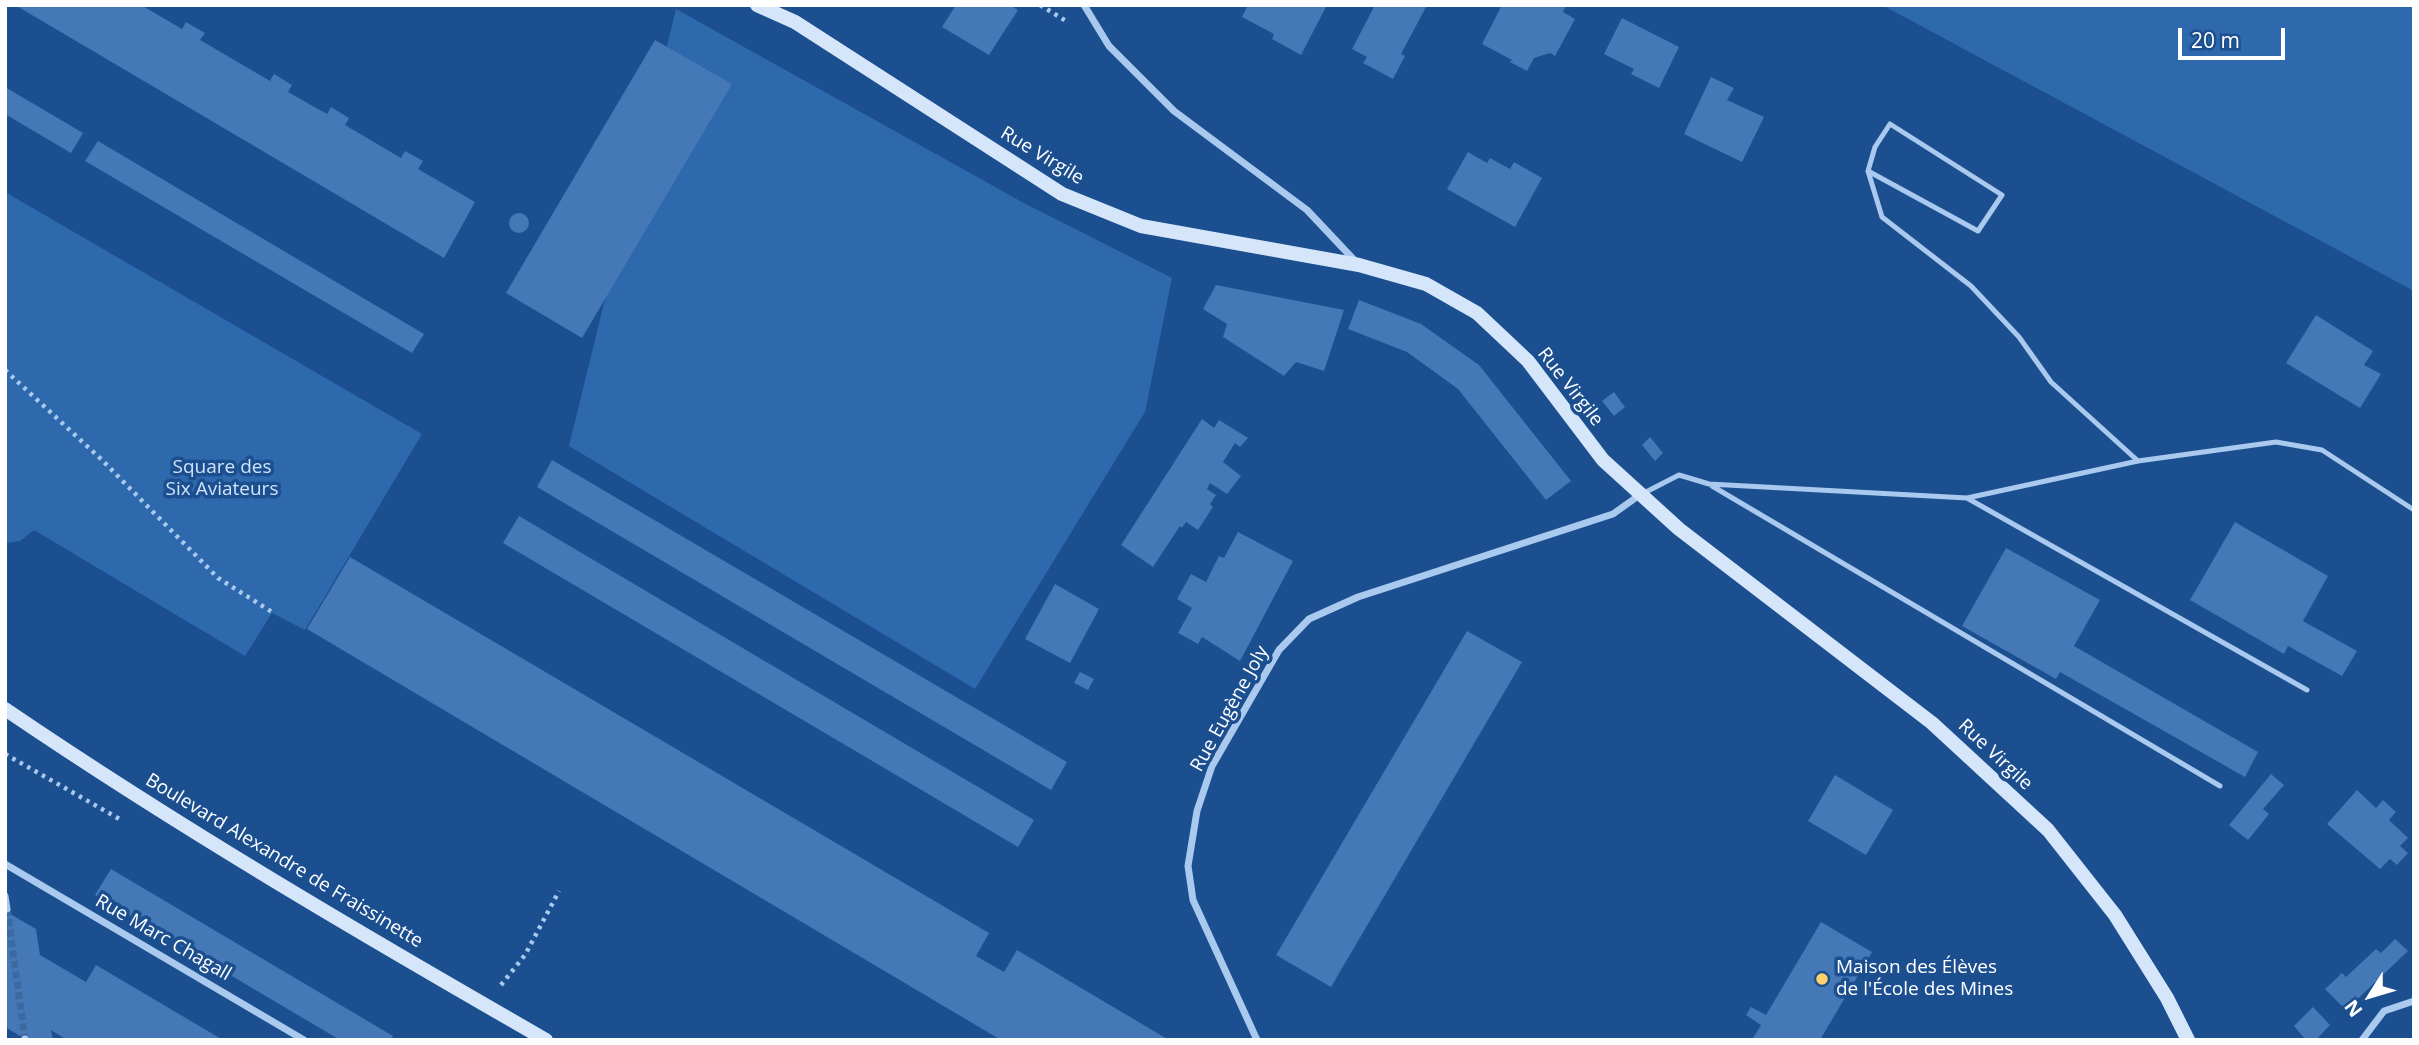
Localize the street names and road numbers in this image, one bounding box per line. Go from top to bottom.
street label: Rue Virgile [996,122,1088,190]
street label: Rue Virgile [1532,343,1608,431]
street label: Rue Eugène Joly [1186,642,1274,776]
street label: Rue Virgile [1953,715,2037,795]
street label: Boulevard Alexandre de Fraissinette [141,769,427,953]
street label: Rue Marc Chagall [91,890,235,986]

